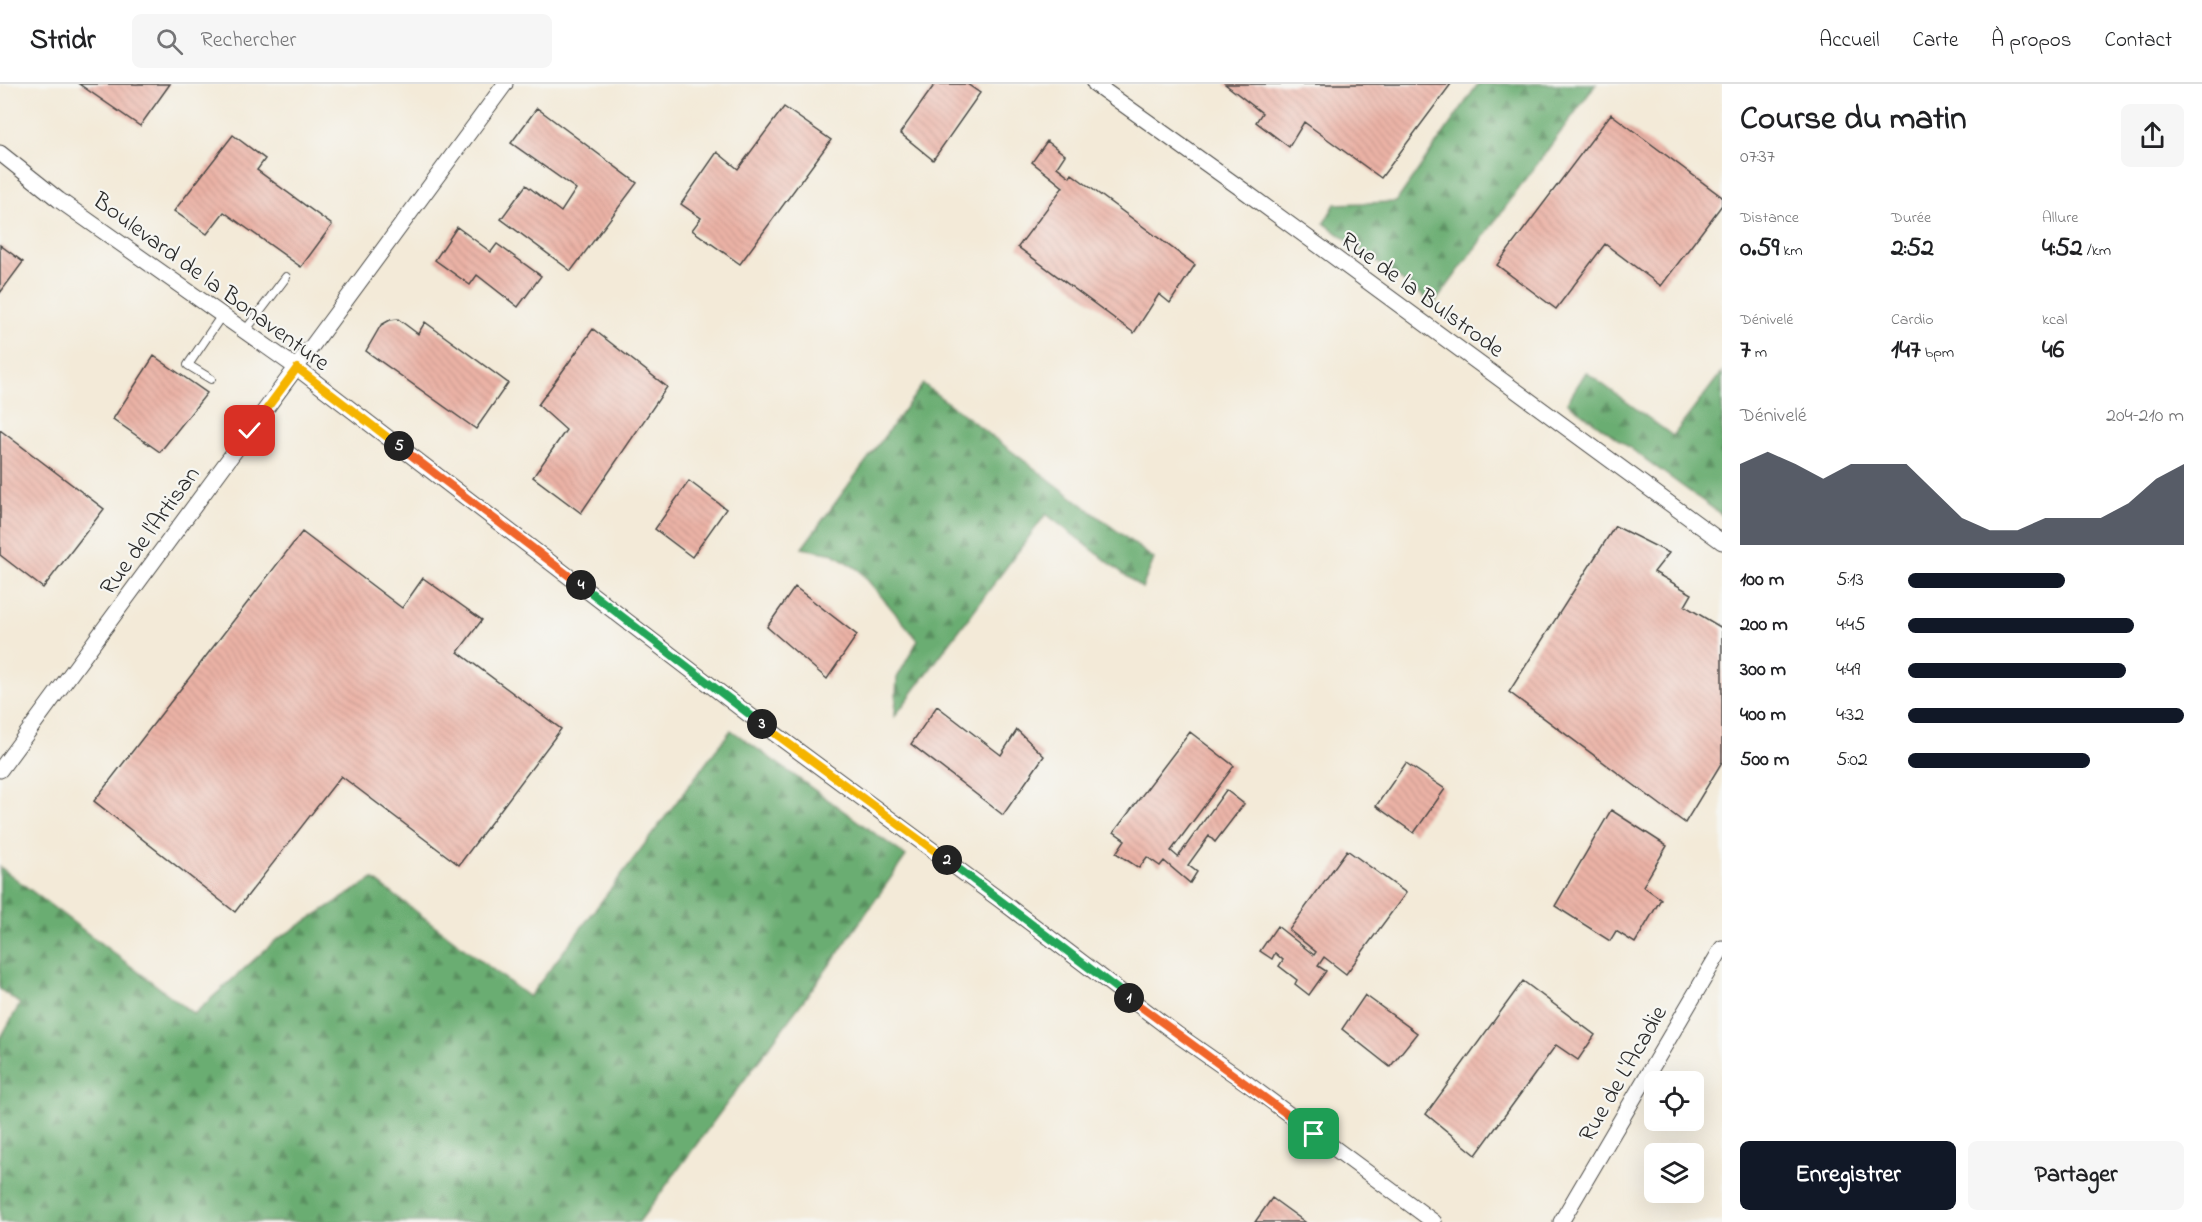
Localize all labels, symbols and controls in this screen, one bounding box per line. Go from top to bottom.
search box [132,14,552,68]
text: Stridr [30,21,96,62]
icon: search [153,25,186,58]
text: Rechercher [201,25,296,57]
text: Accueil [1819,26,1880,56]
text: Carte [1913,26,1958,56]
text: À propos [1991,26,2071,56]
text: Contact [2104,26,2172,56]
text: Course du matin [1740,96,1966,144]
button: share [2121,104,2184,167]
text: 07:37 [1740,143,1775,172]
street label: Boulevard de la Bonaventure [84,184,336,381]
text: Distance [1740,206,1799,230]
text: Durée [1891,206,1931,230]
text: Allure [2042,206,2078,230]
street label: Rue de la Bulstrode [1332,224,1511,368]
text: 0.59 [1740,230,1779,268]
text: 2:52 [1891,230,1934,268]
text: 4:52 [2042,230,2083,268]
text: km [1779,239,1803,263]
text: /km [2083,239,2111,263]
text: Dénivelé [1740,308,1793,332]
text: Cardio [1891,308,1934,332]
text: kcal [2042,308,2067,332]
text: 7 [1740,332,1751,370]
text: 147 [1891,332,1921,370]
text: 46 [2042,332,2064,370]
text: m [1751,341,1767,365]
text: bpm [1921,341,1954,365]
text: Dénivelé [1740,402,1807,431]
text: 204–210 m [2106,402,2184,431]
pin [224,405,275,456]
icon: check [233,414,266,447]
pin: 5 [384,431,414,461]
text: 5 [394,434,404,458]
street label: Rue de l'Artisan [92,460,210,603]
text: 100 m [1740,566,1784,595]
text: 5:13 [1836,566,1864,595]
pin: 4 [566,570,596,600]
text: 4 [578,573,584,597]
text: 200 m [1740,611,1788,640]
text: 4:45 [1836,611,1866,640]
text: 300 m [1740,656,1786,685]
text: 4:49 [1836,656,1860,685]
text: 400 m [1740,701,1786,730]
text: 4:32 [1836,701,1864,730]
pin: 3 [747,709,777,739]
text: 3 [759,712,765,736]
text: 500 m [1740,746,1789,775]
text: 5:02 [1836,746,1868,775]
pin: 2 [932,845,962,875]
text: 2 [943,848,951,872]
pin: 1 [1114,983,1144,1013]
text: 1 [1126,986,1132,1010]
street label: Rue de L'Acadie [1571,999,1678,1149]
map controls [1644,1071,1704,1203]
button: locate [1644,1071,1704,1131]
pin [1288,1108,1339,1159]
icon: arrive [1297,1117,1330,1150]
button: Enregistrer [1740,1141,1956,1210]
button: Partager [1968,1141,2184,1210]
button: layers [1644,1143,1704,1203]

